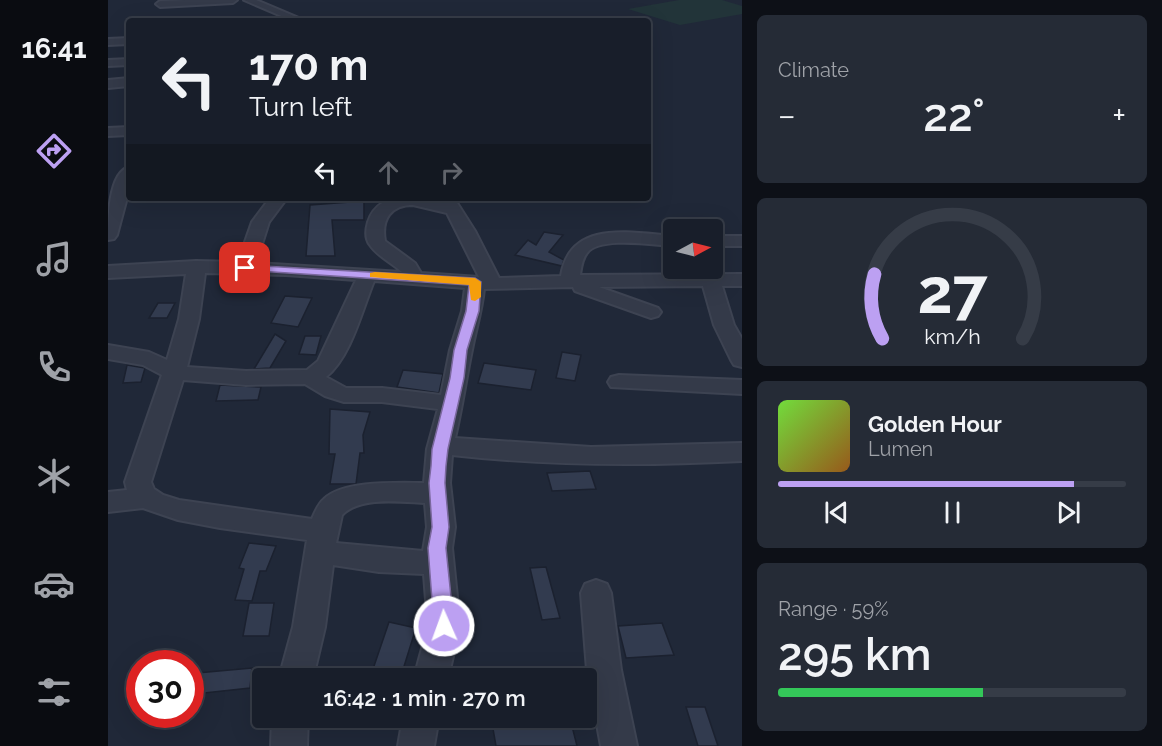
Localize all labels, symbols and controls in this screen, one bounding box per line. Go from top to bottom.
text: 16:41 [21,33,87,64]
text: 170 m [249,41,368,90]
icon: left [150,42,228,120]
text: Climate [778,58,849,82]
text: 22° [923,89,985,142]
text: Turn left [249,91,352,122]
text: − [778,96,796,135]
text: + [1112,96,1126,135]
icon: directions [33,130,75,172]
icon: left [309,156,342,189]
icon: ahead [372,156,405,189]
icon: right [435,156,468,189]
north arrow [663,219,723,279]
map controls [663,219,723,279]
icon: music [33,238,75,280]
pin [219,242,270,293]
icon: arrive [228,251,261,284]
text: 27 [917,254,988,328]
text: km/h [924,324,980,349]
icon: phone [33,346,75,388]
text: Golden Hour [868,411,1002,437]
text: Lumen [868,437,933,461]
icon: climate [33,455,75,497]
icon: previous [820,496,853,529]
icon: pause [936,496,969,529]
icon: next [1052,496,1085,529]
icon: car [33,563,75,605]
position arrow [412,594,476,658]
text: Range · 59% [778,597,888,621]
text: 295 km [778,628,932,681]
speed limit sign: 30 [126,650,204,728]
icon: filters [33,671,75,713]
text: 16:42 · 1 min · 270 m [323,685,526,711]

